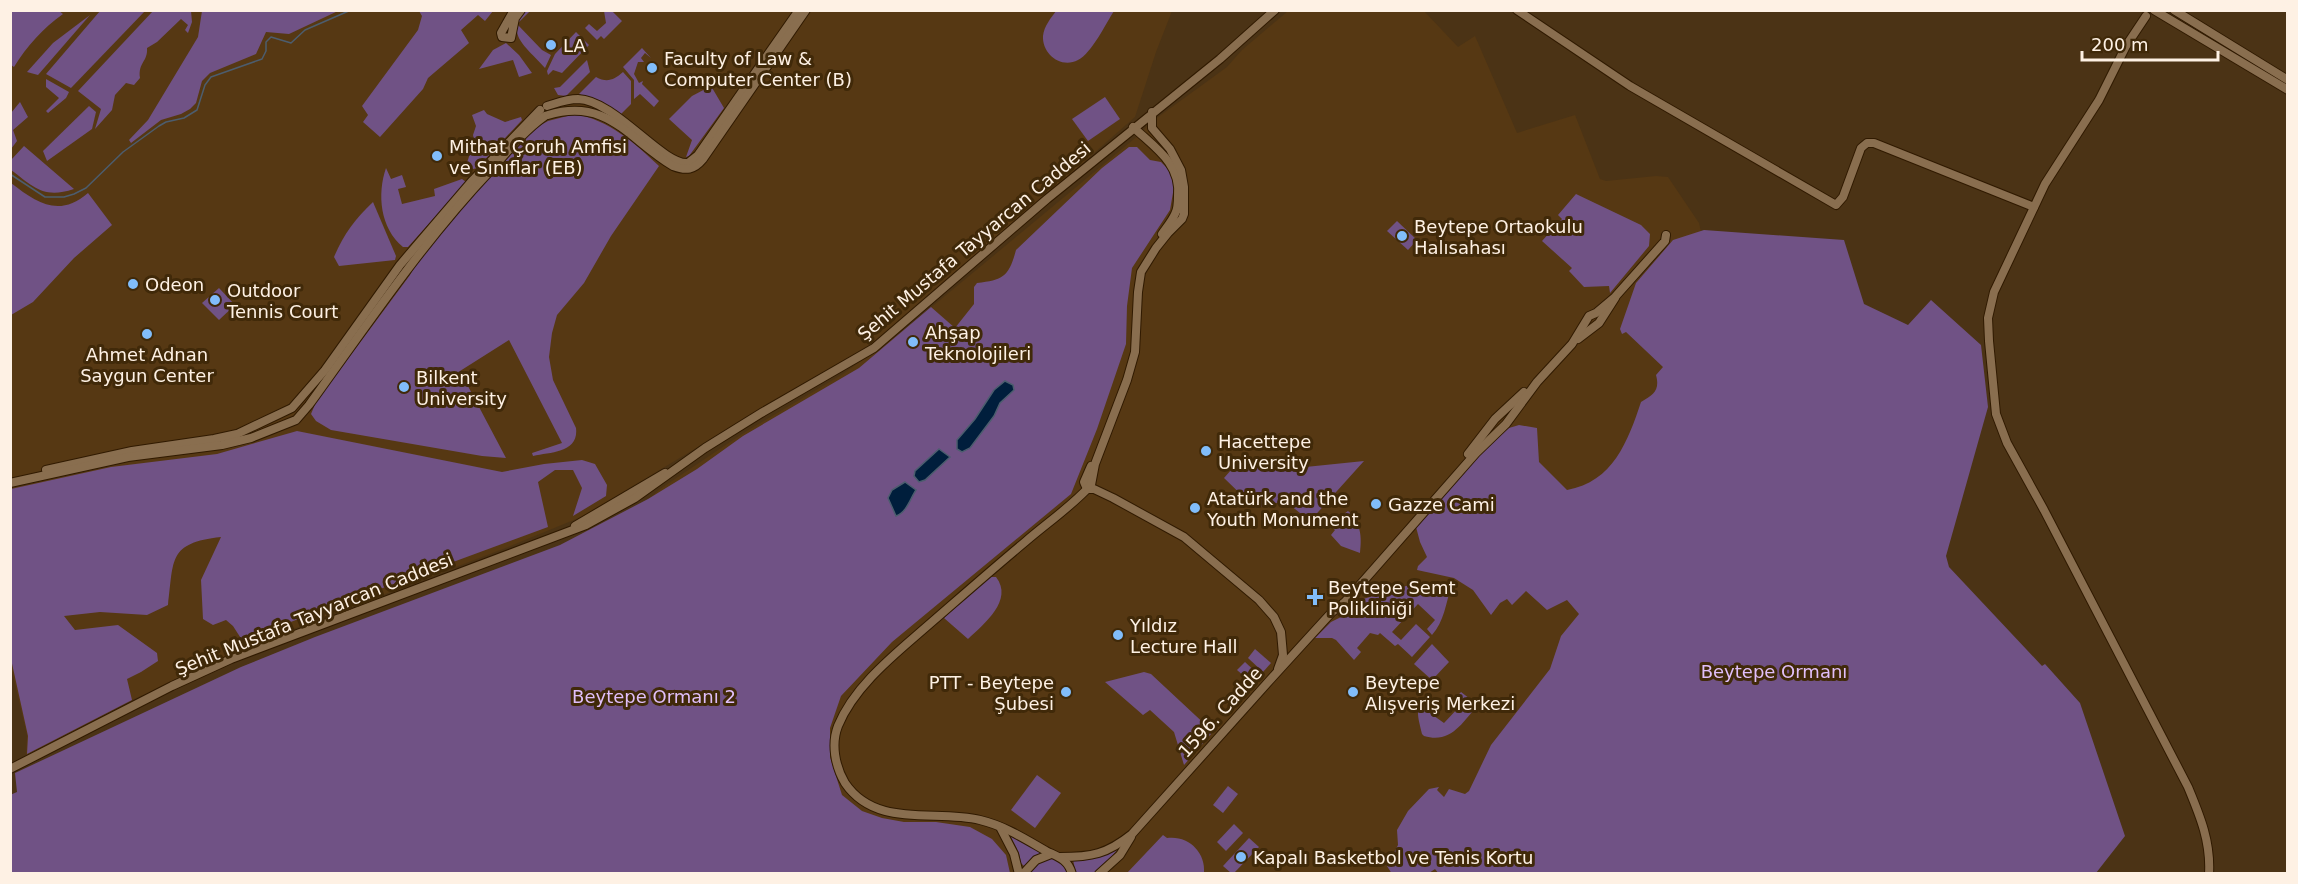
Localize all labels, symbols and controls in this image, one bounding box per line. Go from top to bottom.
scale bar [2082,24,2218,62]
text: 200 m [2091,34,2149,55]
place label: LA [563,35,586,56]
marker: LA [544,38,558,52]
place label: Faculty of Law & Computer Center (B) [664,48,852,90]
marker: Faculty of Law & Computer Center (B) [645,61,659,75]
place label: Mithat Çoruh Amfisi ve Sınıflar (EB) [449,136,627,178]
street label: Şehit Mustafa Tayyarcan Caddesi [853,137,1095,345]
marker: Mithat Çoruh Amfisi ve Sınıflar (EB) [430,149,444,163]
place label: Beytepe Ortaokulu Halısahası [1414,216,1583,258]
marker: Beytepe Ortaokulu Halısahası [1395,229,1409,243]
place label: Odeon [145,274,204,295]
marker: Odeon [126,277,140,291]
place label: Outdoor Tennis Court [226,280,338,322]
marker: Outdoor Tennis Court [208,293,222,307]
place label: Ahşap Teknolojileri [924,322,1031,364]
marker: Ahmet Adnan Saygun Center [140,327,154,341]
marker: Ahşap Teknolojileri [906,335,920,349]
place label: Ahmet Adnan Saygun Center [80,344,214,386]
place label: Bilkent University [416,367,507,409]
marker: Bilkent University [397,380,411,394]
place label: Hacettepe University [1218,431,1311,473]
marker: Hacettepe University [1199,444,1213,458]
place label: Atatürk and the Youth Monument [1206,488,1359,530]
place label: Gazze Cami [1388,494,1495,515]
marker: Gazze Cami [1369,497,1383,511]
marker: Atatürk and the Youth Monument [1188,501,1202,515]
street label: Şehit Mustafa Tayyarcan Caddesi [172,549,456,679]
place label: Beytepe Semt Polikliniği [1328,577,1456,619]
marker: Beytepe Semt Polikliniği [1306,588,1324,606]
place label: Yıldız Lecture Hall [1129,615,1238,657]
marker: Yıldız Lecture Hall [1111,628,1125,642]
park label: Beytepe Ormanı [1701,661,1847,682]
street label: 1596. Cadde [1174,662,1266,762]
place label: PTT - Beytepe Şubesi [929,672,1054,714]
place label: Beytepe Alışveriş Merkezi [1365,672,1515,714]
marker: PTT - Beytepe Şubesi [1059,685,1073,699]
marker: Beytepe Alışveriş Merkezi [1346,685,1360,699]
park label: Beytepe Ormanı 2 [572,686,736,707]
place label: Kapalı Basketbol ve Tenis Kortu [1253,847,1533,868]
marker: Kapalı Basketbol ve Tenis Kortu [1234,850,1248,864]

